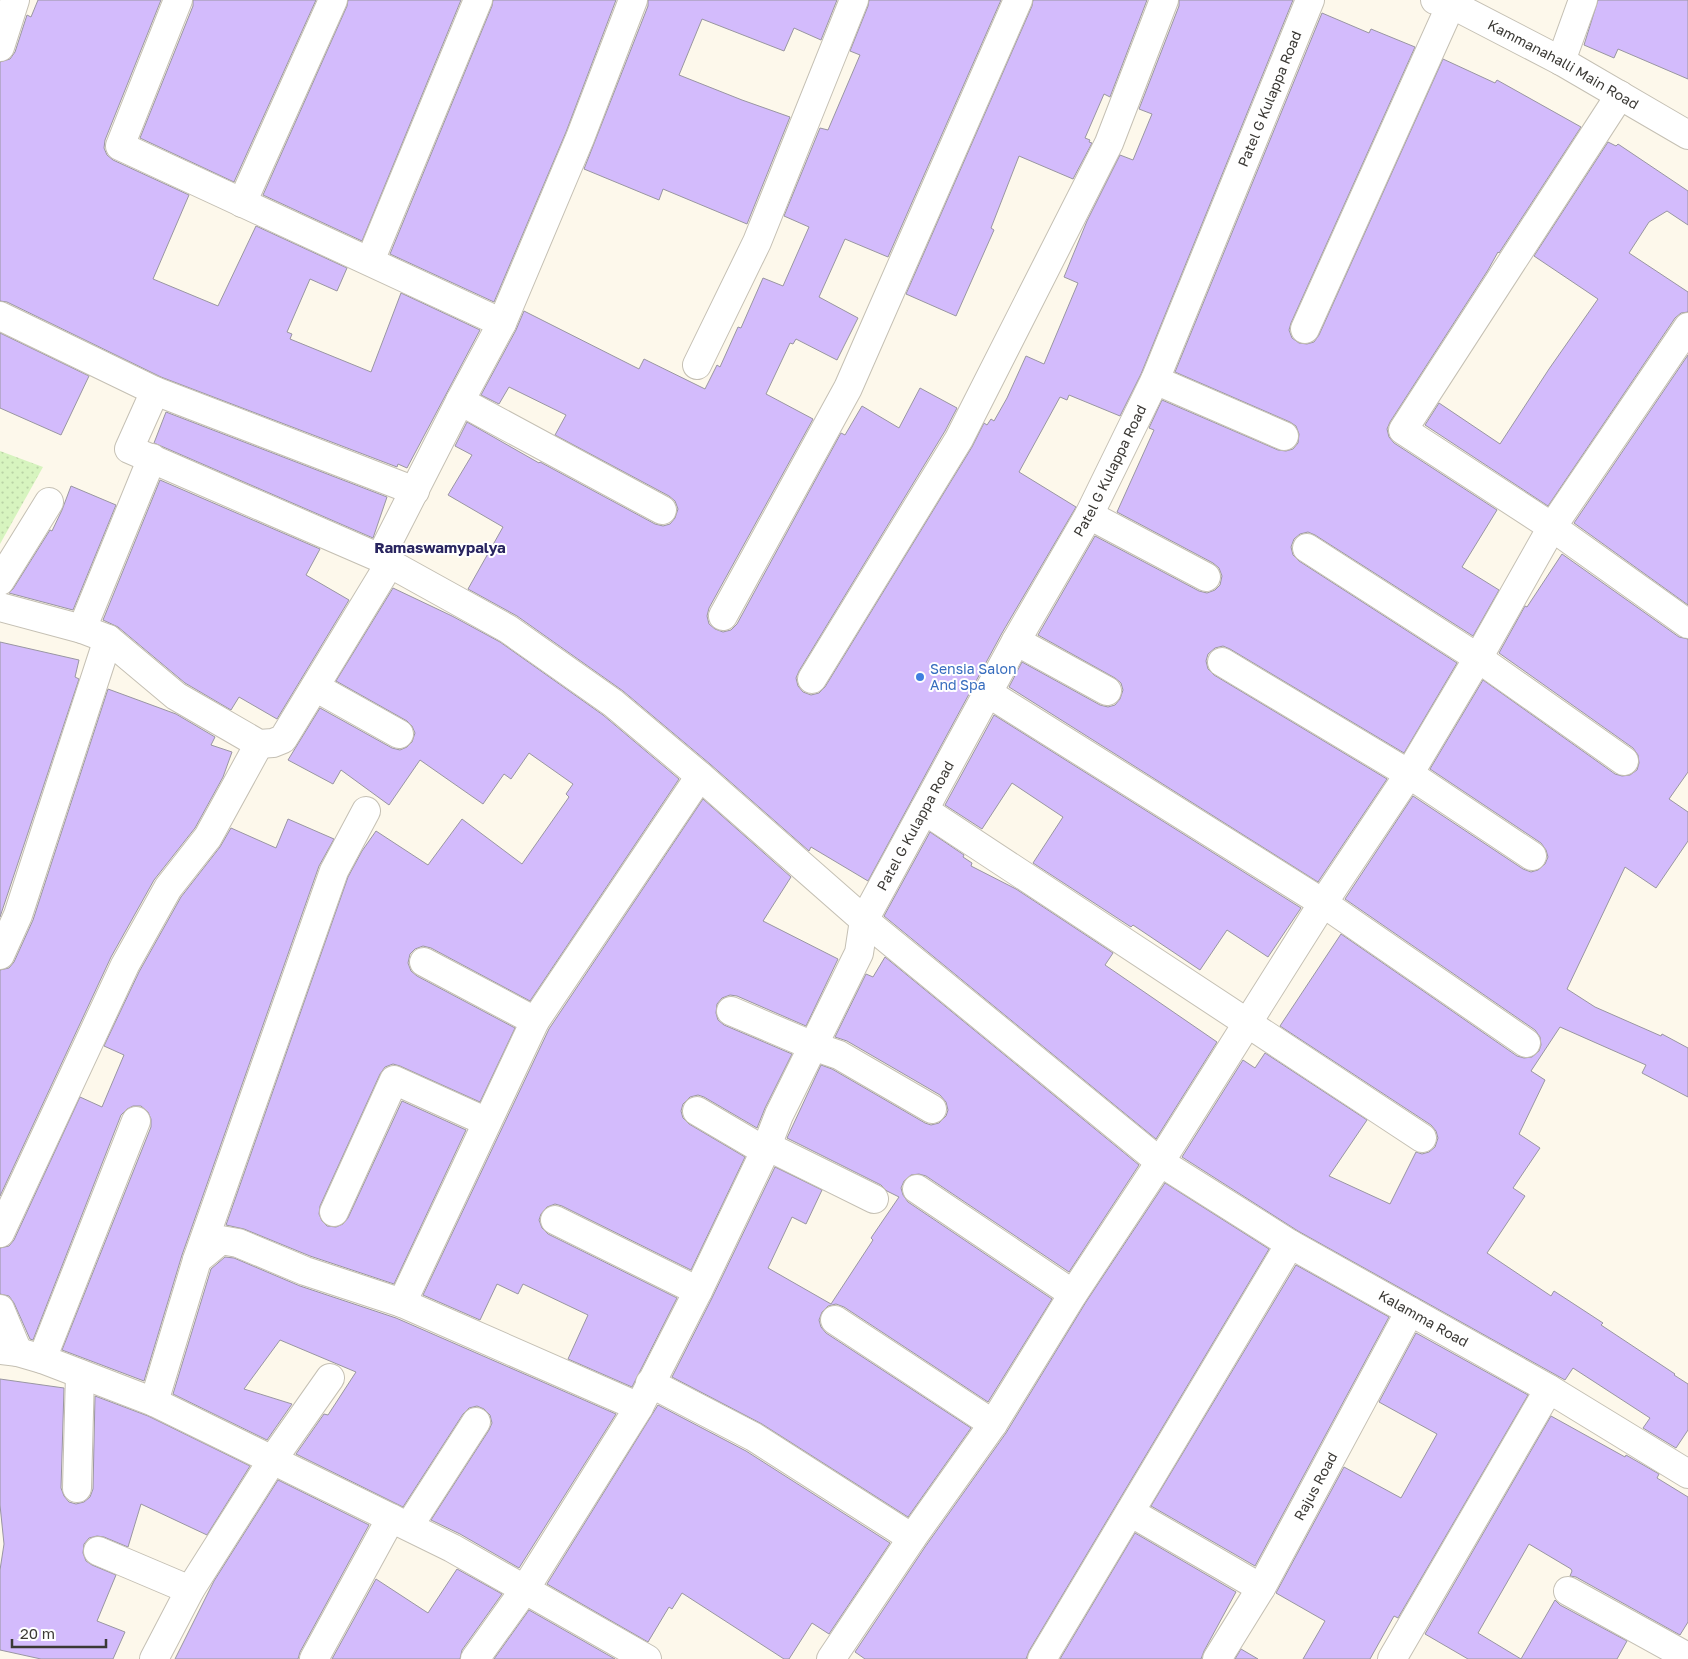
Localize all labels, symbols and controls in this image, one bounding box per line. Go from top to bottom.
street label: Kammanahalli Main Road [1485,16,1642,112]
street label: Patel G Kulappa Road [1234,28,1304,169]
street label: Patel G Kulappa Road [1069,402,1150,540]
district label: Ramaswamypalya [374,538,506,556]
place label: Sensia Salon And Spa [930,660,1017,693]
marker: Sensia Salon And Spa [914,671,926,683]
street label: Patel G Kulappa Road [873,758,957,893]
street label: Kalamma Road [1376,1286,1472,1350]
street label: Rajus Road [1290,1449,1340,1523]
scale bar [12,1616,106,1648]
text: 20 m [20,1624,55,1642]

